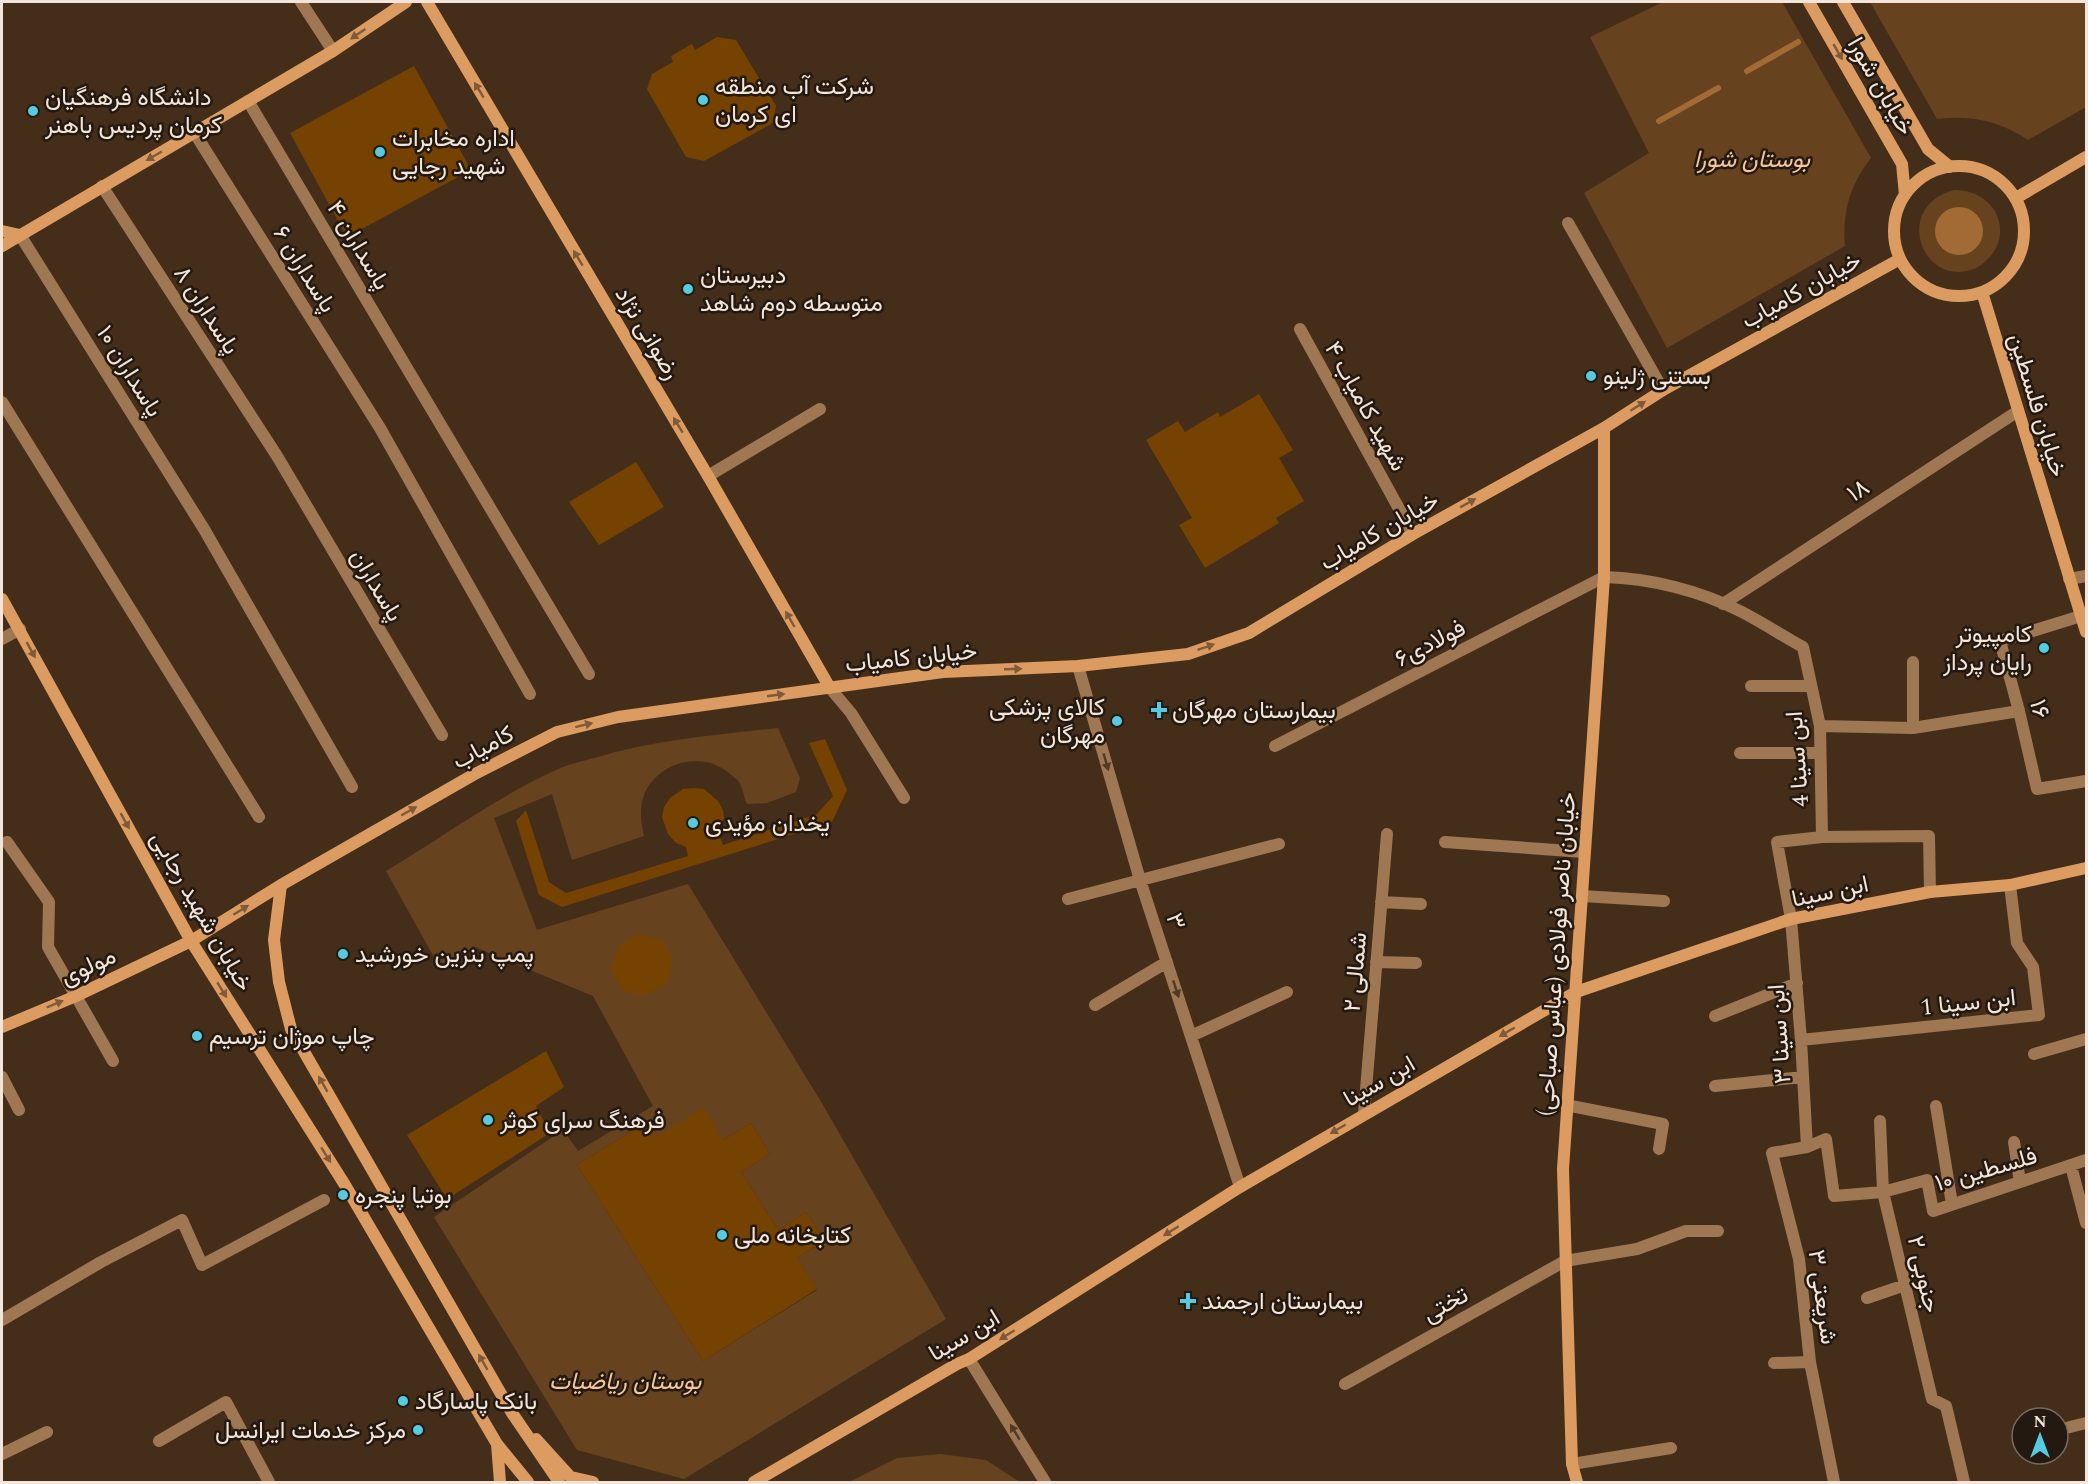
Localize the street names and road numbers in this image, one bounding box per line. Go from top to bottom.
street label: خیابان شورا [1837,31,1923,142]
street label: پاسداران ۴ [317,194,399,297]
street label: پاسداران ۶ [263,219,345,320]
street label: خیابان کامیاب [1735,243,1868,339]
street label: پاسداران ۸ [164,259,248,362]
street label: رضوانی نژاد [605,280,689,387]
street label: پاسداران ۱۰ [87,319,172,425]
street label: خیابان فلسطین [1998,329,2076,482]
street label: شهید کامیاب ۴ [1315,335,1416,478]
street label: ۱۸ [1840,470,1877,512]
street label: خیابان کامیاب [1313,483,1446,581]
street label: پاسداران [340,542,412,629]
street label: فولادی۶ [1389,611,1472,677]
street label: خیابان کامیاب [843,633,979,683]
street label: ۱۶ [2019,696,2059,723]
street label: ابن سینا 4 [1777,710,1819,808]
street label: کامیاب [446,717,521,779]
street label: خیابان ناصر فولادی (عباس صباحی) [1528,791,1586,1117]
street label: خیابان شهید رجایی [141,825,262,998]
street label: ابن سینا [1788,866,1872,918]
street label: ۳ [1155,908,1195,934]
street label: ۲ شمالی [1335,931,1377,1014]
street label: مولوی [55,938,122,995]
street label: ابن سینا 1 [1919,980,2018,1026]
street label: ابن سینا ۳ [1759,983,1801,1085]
street label: ابن سینا [1337,1047,1422,1117]
street label: فلسطین ۱۰ [1931,1138,2042,1202]
street label: ۲ جنوبی [1897,1232,1949,1316]
street label: شریعتی ۳ [1798,1247,1846,1347]
street label: تختی [1416,1278,1475,1332]
street label: ابن سینا [922,1300,1007,1371]

